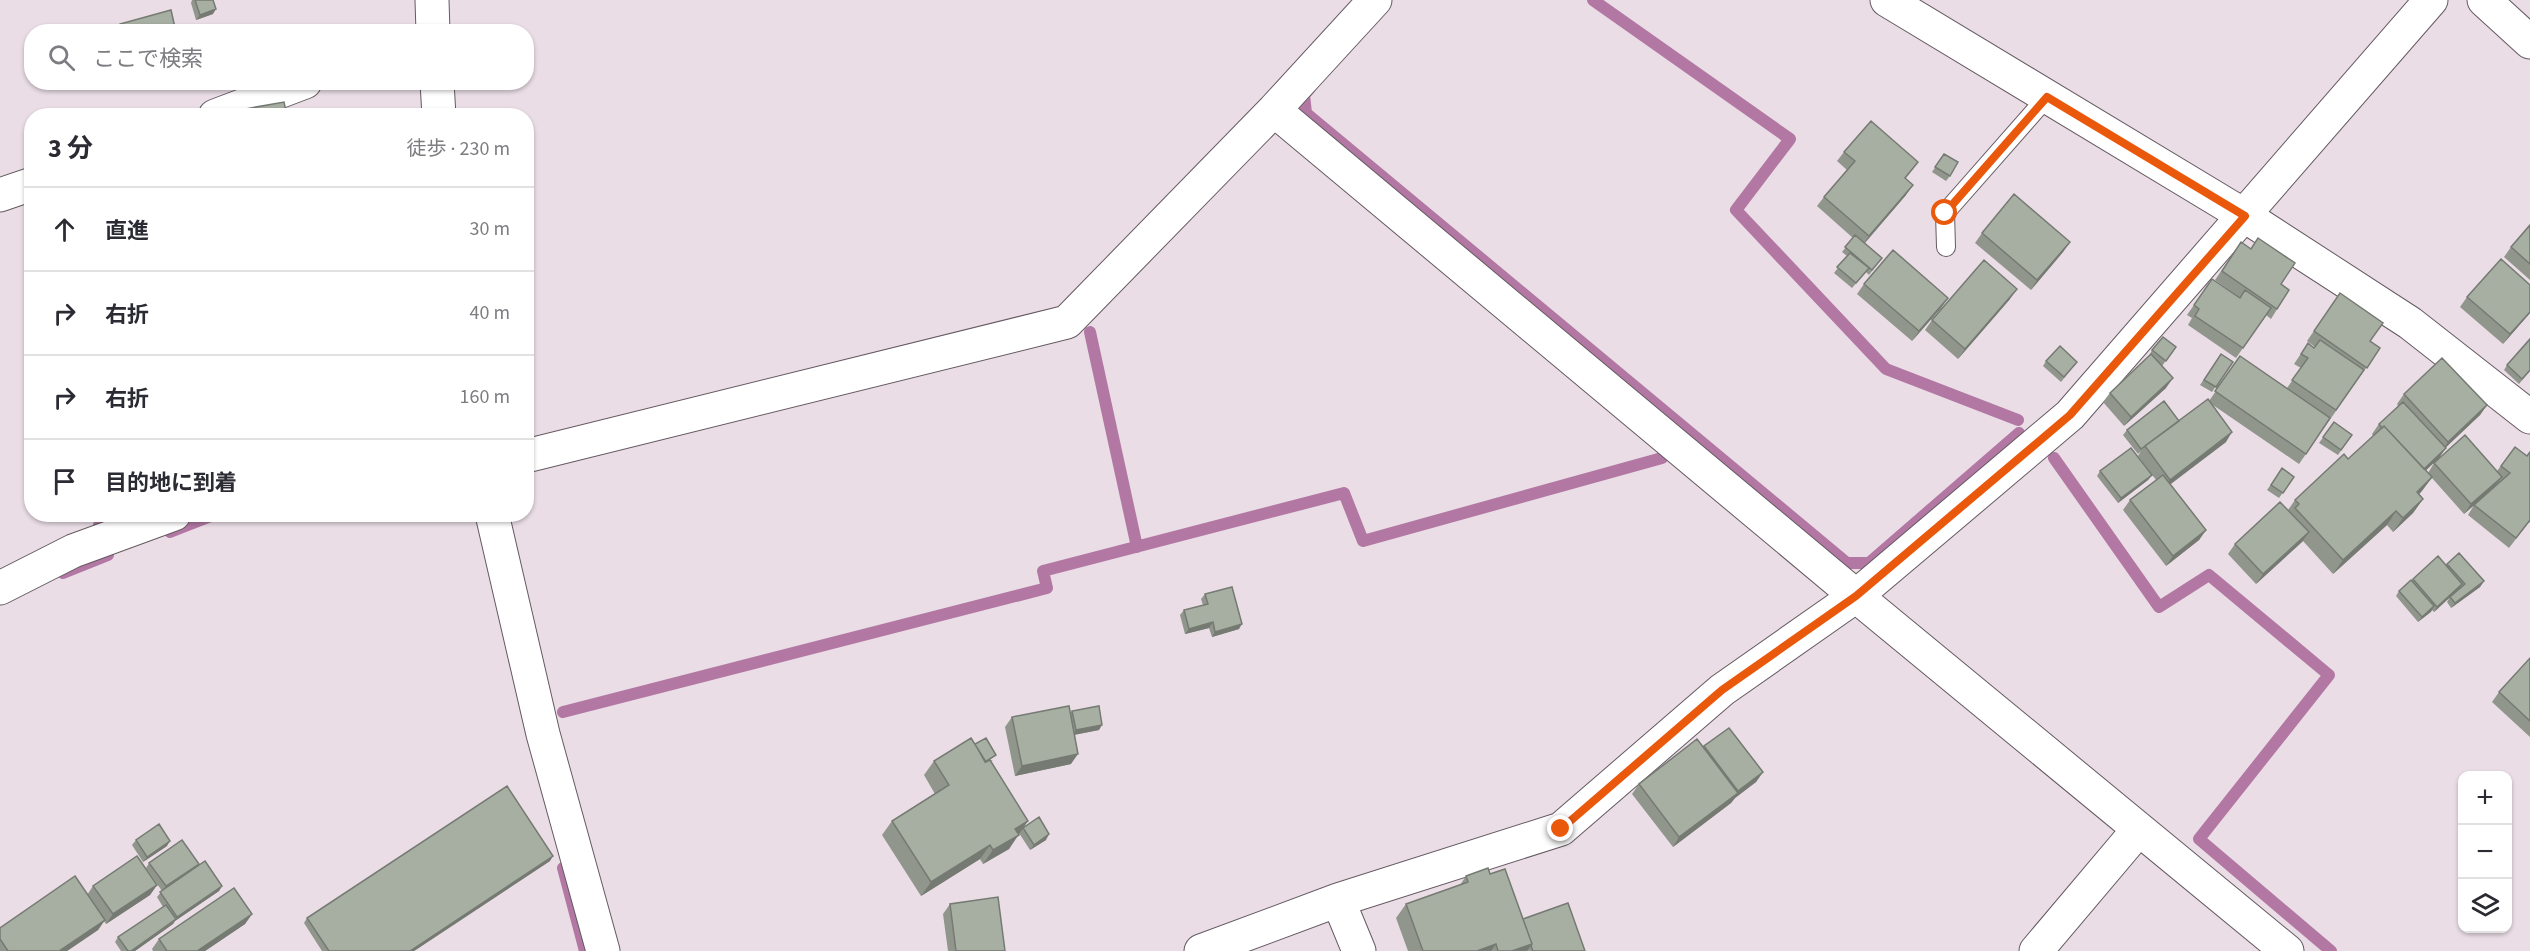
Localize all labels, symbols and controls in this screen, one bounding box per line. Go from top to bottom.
search box [24,24,534,90]
icon: search [45,41,78,74]
text: ここで検索 [93,43,203,75]
text: 3 分 [48,130,93,167]
text: 徒歩 · 230 m [407,135,510,163]
route start [1931,199,1957,225]
icon: ahead [48,213,81,246]
text: 直進 [105,215,149,247]
text: 30 m [470,215,510,243]
icon: right [48,297,81,330]
text: 右折 [105,299,149,331]
text: 40 m [470,299,510,327]
icon: right [48,381,81,414]
text: 右折 [105,383,149,415]
text: 160 m [460,383,510,411]
icon: arrive [48,465,81,498]
text: 目的地に到着 [105,467,237,499]
map controls [2458,771,2512,933]
button: + [2458,771,2512,825]
route end [1547,815,1573,841]
button: − [2458,825,2512,879]
button: layers [2458,879,2512,933]

